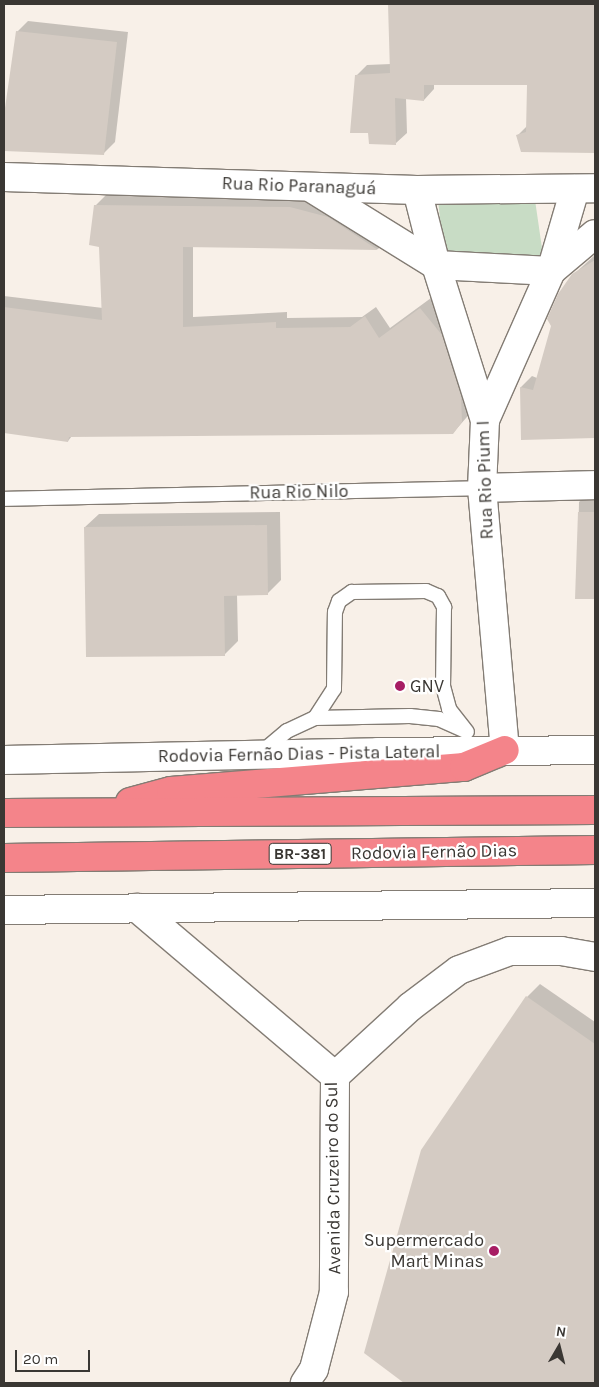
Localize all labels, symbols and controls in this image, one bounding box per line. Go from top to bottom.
street label: Rua Rio Paranaguá [221,173,377,199]
street label: Rua Rio Pium I [472,420,498,540]
street label: Rua Rio Nilo [249,480,349,504]
place label: GNV [410,675,444,697]
marker: GNV [394,680,406,692]
street label: Rodovia Fernão Dias - Pista Lateral [158,741,440,767]
street label: Rodovia Fernão Dias [351,840,517,864]
road number: BR-381 [268,841,332,868]
street label: Avenida Cruzeiro do Sul [321,1081,345,1275]
place label: Supermercado Mart Minas [364,1230,484,1272]
marker: Supermercado Mart Minas [488,1245,500,1257]
north arrow [534,1322,584,1372]
text: N [555,1323,567,1341]
scale bar [18,1340,92,1372]
text: 20 m [23,1350,58,1368]

